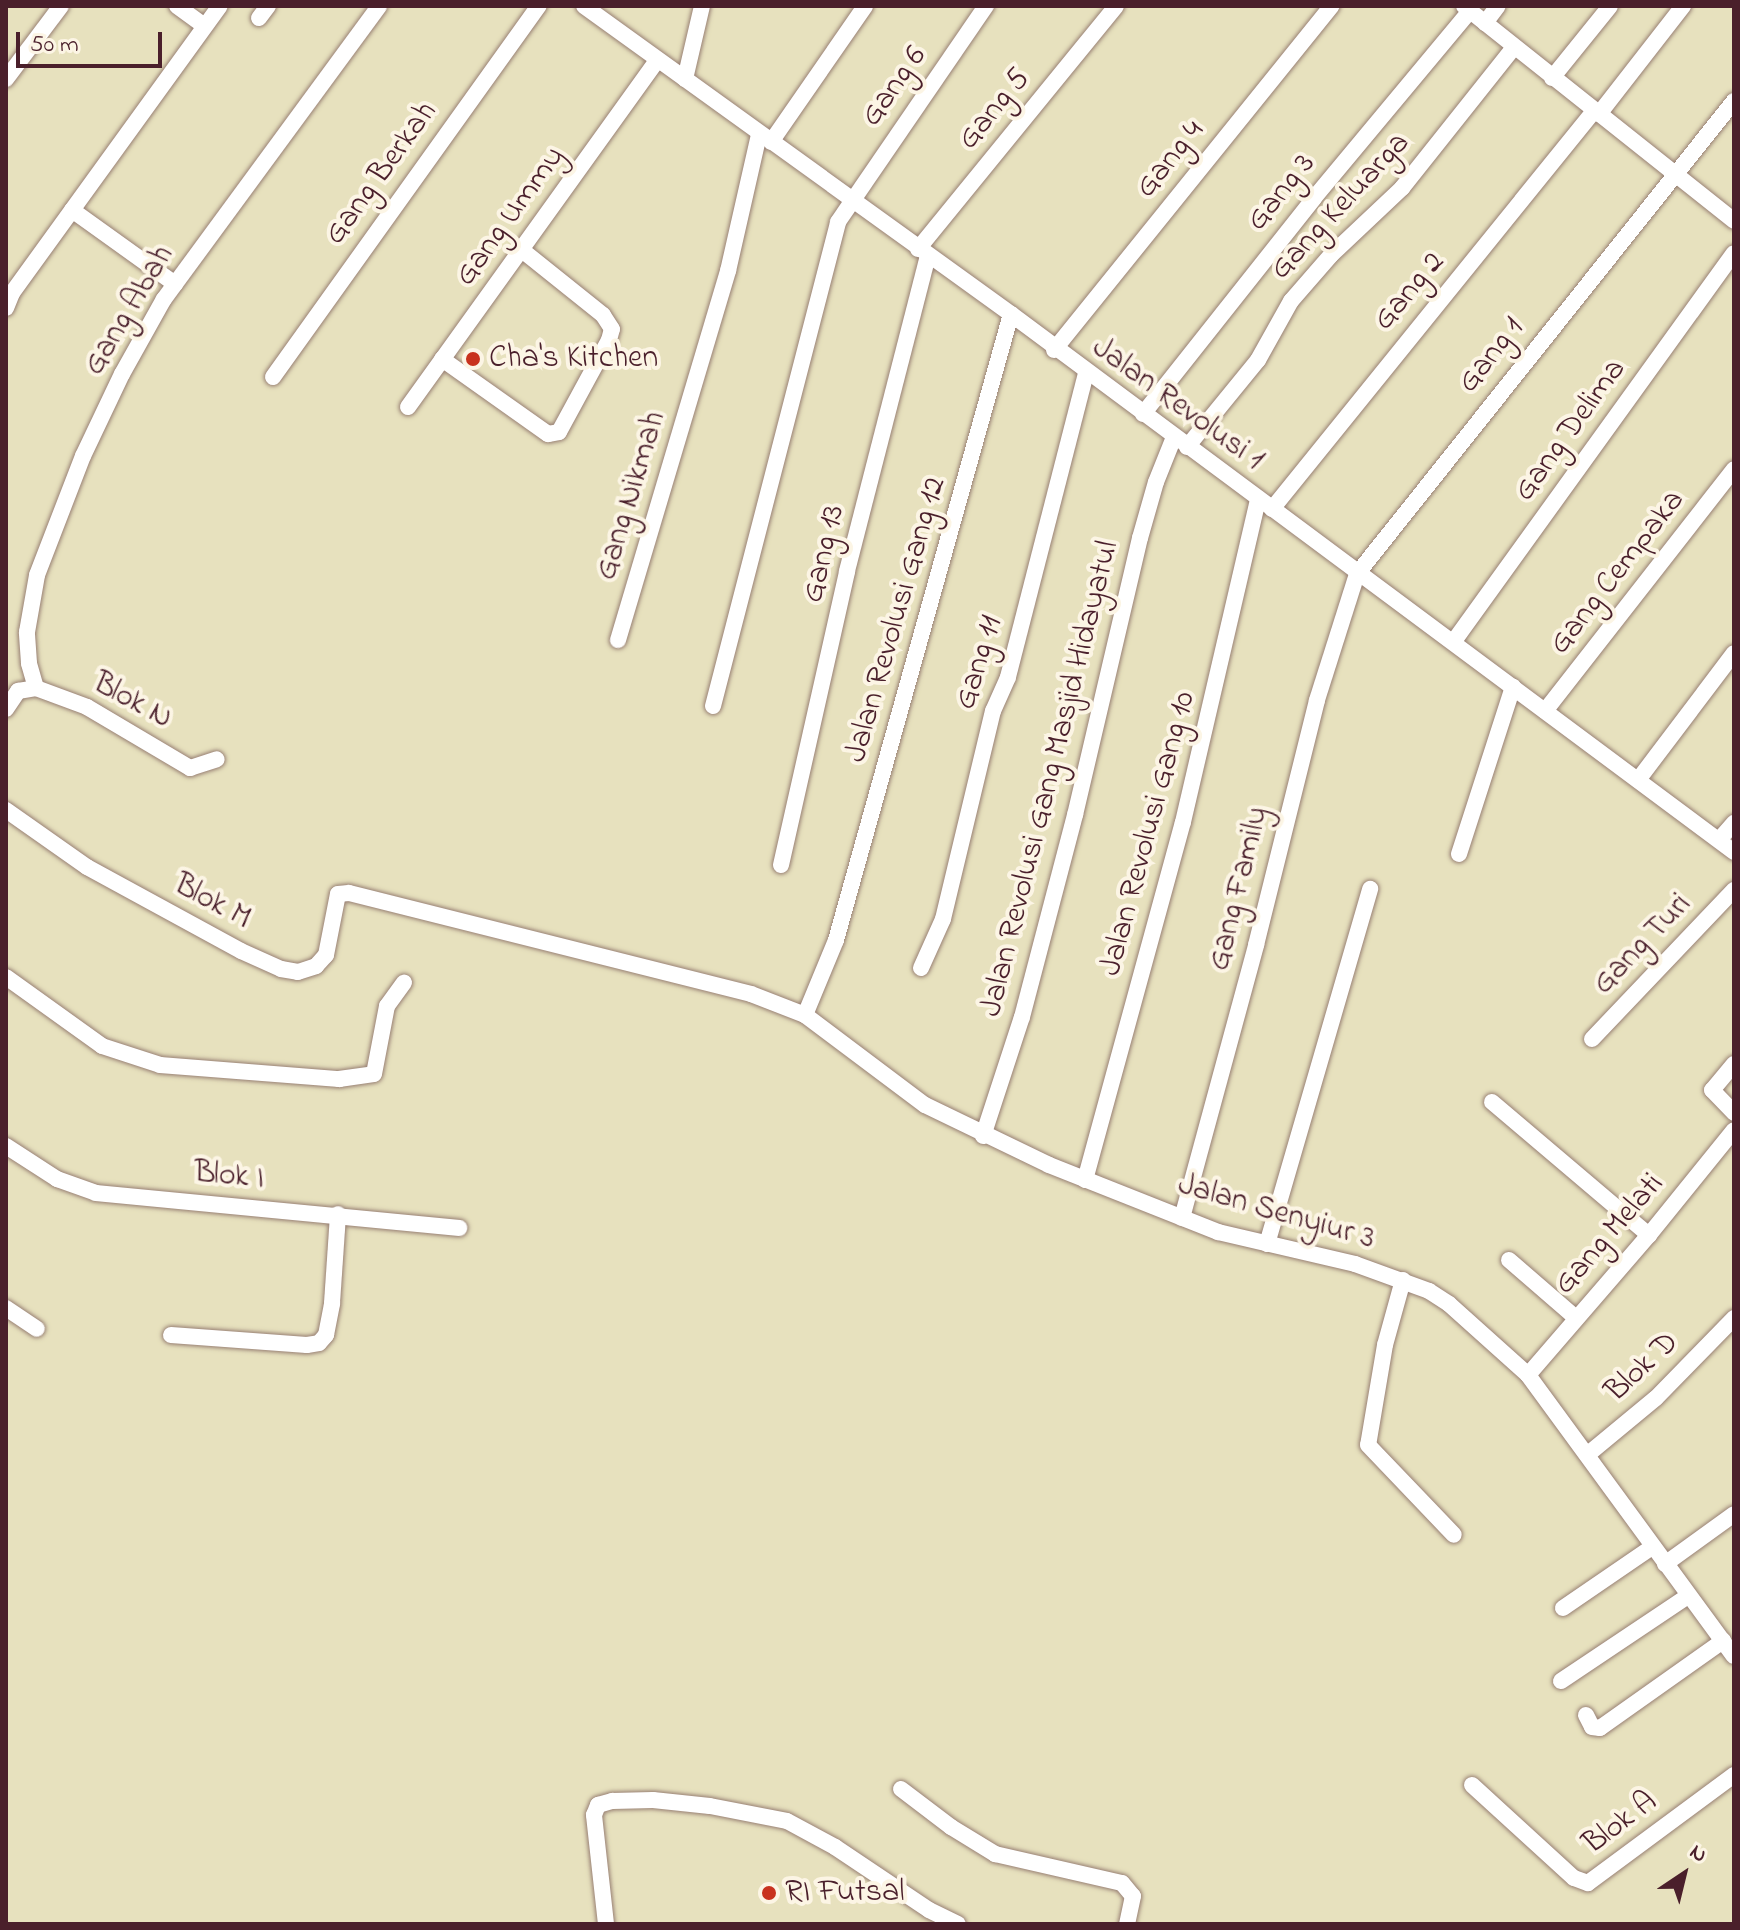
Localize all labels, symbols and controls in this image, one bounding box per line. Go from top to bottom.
scale bar [20,16,166,66]
text: 50 m [30,28,79,63]
street label: Gang 6 [854,39,936,135]
street label: Gang 5 [951,61,1039,159]
street label: Gang Berkah [317,95,447,253]
street label: Gang 4 [1128,113,1214,207]
street label: Gang Keluarga [1263,125,1419,289]
street label: Gang Ummy [448,140,574,294]
street label: Gang 3 [1239,146,1325,240]
street label: Gang Abah [76,239,184,383]
street label: Gang 2 [1366,245,1454,339]
street label: Gang 1 [1450,310,1534,402]
street label: Jalan Revolusi 1 [1084,330,1270,480]
place label: Cha's Kitchen [489,340,658,378]
marker: Cha's Kitchen [464,350,482,368]
street label: Gang Delima [1507,352,1635,510]
street label: Gang Nikmah [588,407,676,585]
street label: Jalan Revolusi Gang 12 [838,473,956,767]
street label: Gang Cempaka [1542,483,1694,663]
street label: Gang 13 [795,501,855,607]
street label: Jalan Revolusi Gang Masjid Hidayatul [973,537,1129,1021]
street label: Gang 11 [948,612,1012,714]
street label: Blok N [86,665,178,739]
street label: Jalan Revolusi Gang 10 [1093,688,1205,980]
street label: Gang Family [1201,803,1279,975]
street label: Blok M [167,867,257,939]
street label: Gang Turi [1585,886,1701,1004]
street label: Blok I [192,1155,266,1199]
street label: Gang Melati [1547,1166,1673,1304]
street label: Jalan Senyiur 3 [1173,1167,1379,1259]
street label: Blok D [1598,1325,1688,1411]
street label: Blok A [1577,1784,1665,1864]
north arrow [1644,1834,1724,1914]
text: N [1682,1837,1713,1872]
place label: RI Futsal [785,1874,905,1912]
marker: RI Futsal [760,1884,778,1902]

